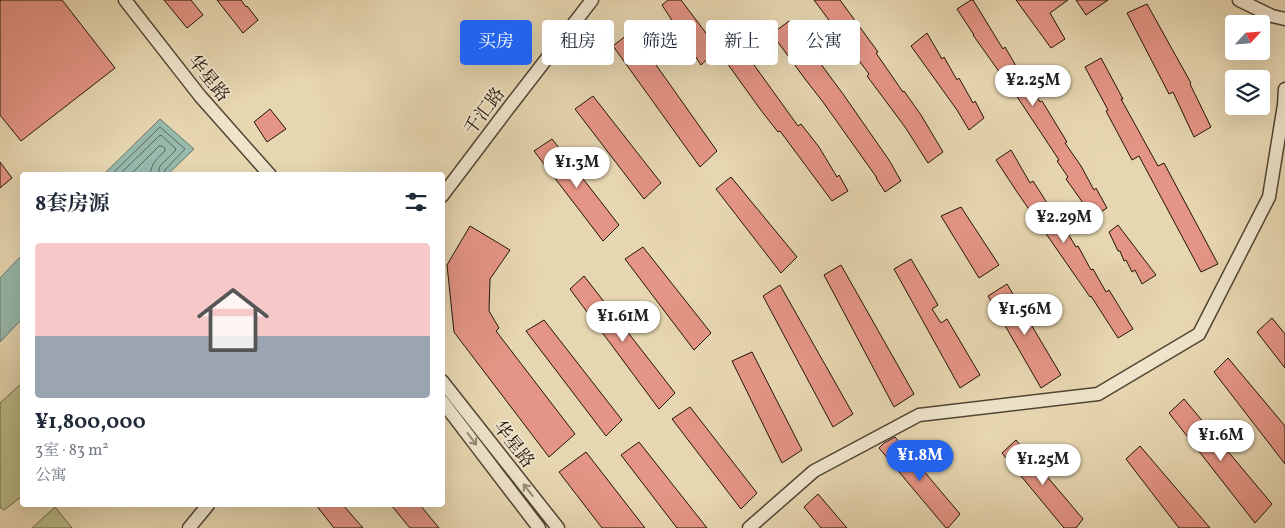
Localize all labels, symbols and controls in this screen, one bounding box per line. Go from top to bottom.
north arrow [1225,15,1270,60]
map controls [1225,15,1270,115]
chip: 买房 [460,20,532,65]
chip: 租房 [542,20,614,65]
chip: 筛选 [624,20,696,65]
chip: 新上 [706,20,778,65]
chip: 公寓 [788,20,860,65]
street label: 华星路 [181,50,235,108]
pin: ¥2.25M [992,64,1074,107]
text: ¥2.25M [1006,70,1060,92]
button: layers [1225,70,1270,115]
street label: 千汇路 [459,83,511,141]
pin: ¥1.3M [542,146,612,189]
text: ¥1.3M [555,152,599,174]
icon: filters [402,188,430,216]
text: 8套房源 [35,190,109,219]
pin: ¥2.29M [1023,202,1105,244]
text: ¥2.29M [1036,207,1092,229]
icon: home [188,275,278,365]
pin: ¥1.56M [984,294,1066,336]
text: ¥1.56M [999,299,1051,321]
pin: ¥1.61M [582,300,664,343]
text: ¥1.61M [597,306,649,328]
text: ¥1,800,000 [35,408,146,437]
street label: 华星路 [486,416,539,474]
pin: ¥1.6M [1186,420,1256,462]
text: ¥1.6M [1198,425,1244,447]
one-way arrow [467,432,477,446]
text: 3室 · 83 m² [35,440,108,462]
pin: ¥1.8M [885,440,955,482]
pin: ¥1.25M [1002,444,1084,486]
text: ¥1.8M [897,445,943,467]
text: ¥1.25M [1017,449,1069,471]
text: 公寓 [35,465,67,487]
one-way arrow [523,484,534,497]

